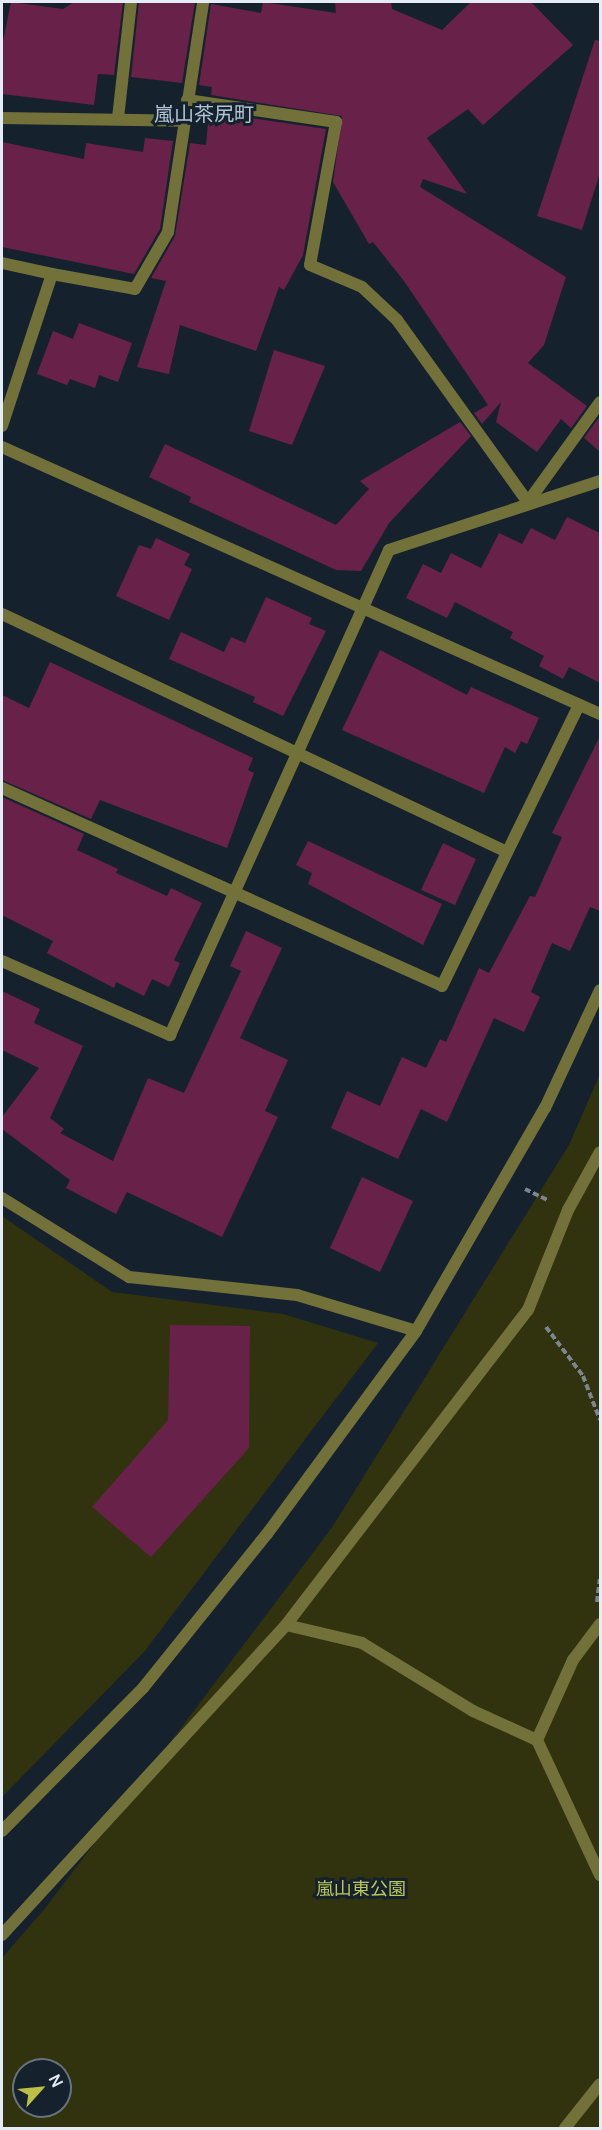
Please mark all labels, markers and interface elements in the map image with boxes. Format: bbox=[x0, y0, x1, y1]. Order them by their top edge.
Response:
district label: 嵐山茶尻町 bbox=[154, 101, 254, 125]
park label: 嵐山東公園 bbox=[316, 1877, 406, 1899]
north arrow bbox=[12, 2058, 72, 2118]
text: N bbox=[44, 2071, 69, 2091]

